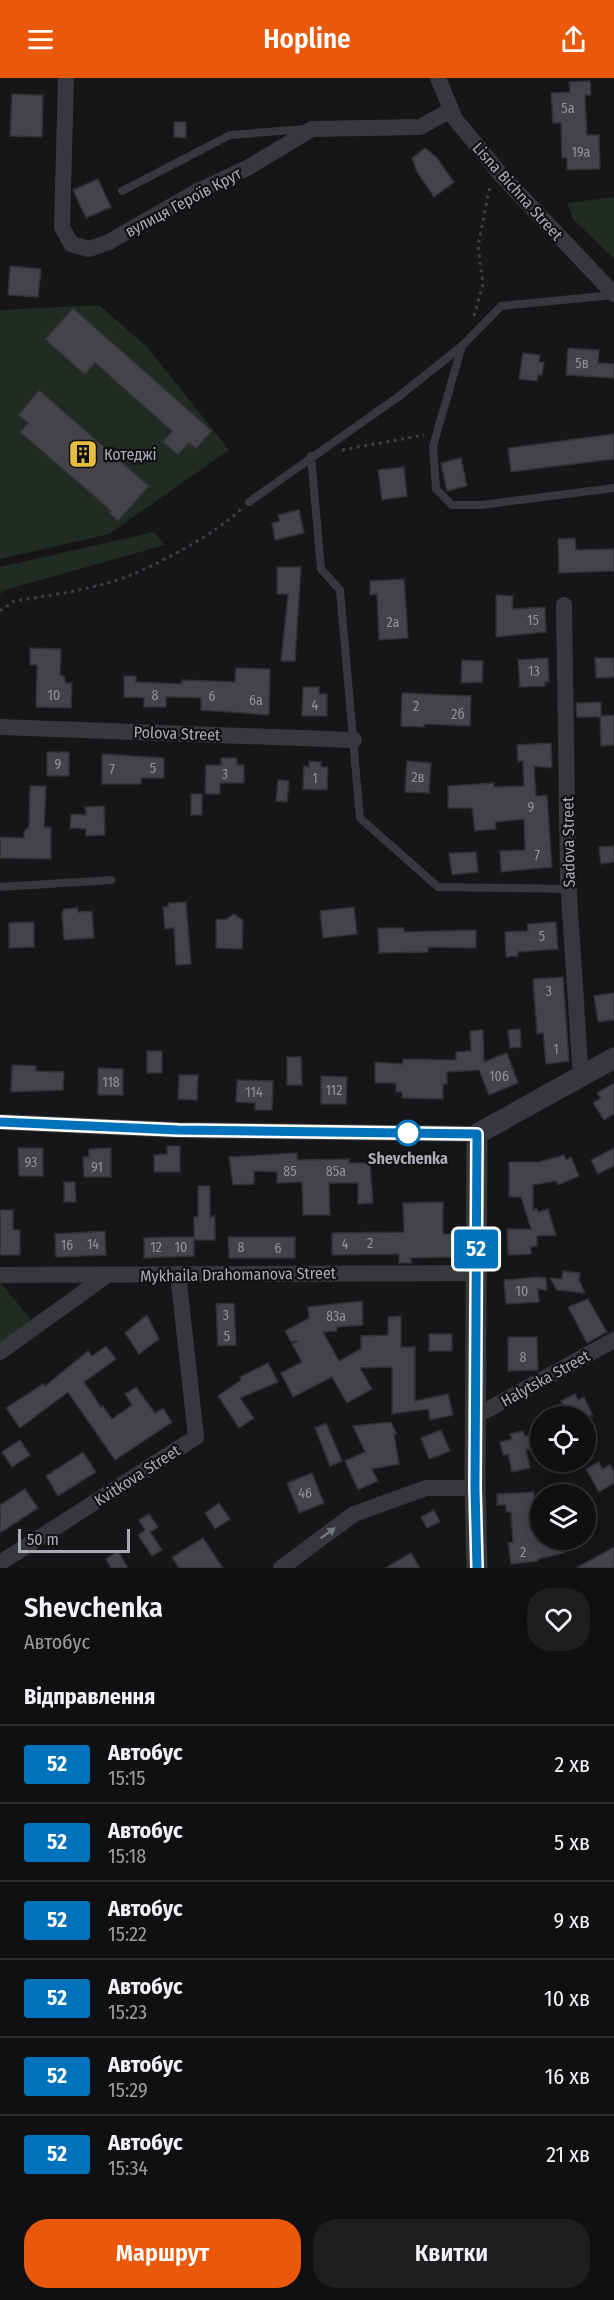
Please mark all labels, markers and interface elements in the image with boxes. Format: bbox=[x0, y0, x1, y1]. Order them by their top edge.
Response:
icon: menu bbox=[24, 23, 57, 56]
text: Hopline bbox=[263, 23, 351, 55]
icon: share bbox=[557, 23, 590, 56]
house number: 5а bbox=[561, 100, 575, 117]
street label: Lisna Bichna Street bbox=[469, 138, 567, 245]
house number: 19а bbox=[572, 144, 591, 161]
street label: вулиця Героїв Крут bbox=[122, 164, 245, 241]
house number: 5в bbox=[575, 355, 589, 372]
building icon: Котеджі bbox=[67, 438, 99, 470]
place label: Котеджі bbox=[104, 445, 157, 464]
house number: 15 bbox=[527, 612, 539, 629]
house number: 2а bbox=[387, 614, 400, 631]
house number: 13 bbox=[528, 663, 540, 680]
house number: 10 bbox=[48, 687, 60, 704]
house number: 8 bbox=[152, 687, 159, 704]
house number: 6 bbox=[209, 688, 216, 705]
house number: 6а bbox=[249, 692, 263, 709]
house number: 4 bbox=[312, 697, 319, 714]
house number: 2 bbox=[413, 698, 419, 715]
house number: 2б bbox=[451, 706, 465, 723]
street label: Polova Street bbox=[133, 722, 221, 745]
house number: 9 bbox=[55, 756, 62, 773]
house number: 5 bbox=[150, 760, 156, 777]
house number: 7 bbox=[109, 761, 115, 778]
house number: 3 bbox=[222, 766, 228, 783]
house number: 2в bbox=[411, 769, 425, 786]
house number: 1 bbox=[312, 770, 318, 787]
street label: Sadova Street bbox=[558, 796, 579, 887]
house number: 9 bbox=[528, 799, 535, 816]
house number: 7 bbox=[534, 847, 540, 864]
house number: 5 bbox=[539, 928, 545, 945]
house number: 3 bbox=[546, 983, 552, 1000]
house number: 1 bbox=[553, 1041, 559, 1058]
house number: 106 bbox=[489, 1068, 509, 1085]
house number: 118 bbox=[102, 1074, 120, 1091]
house number: 112 bbox=[326, 1082, 342, 1099]
house number: 114 bbox=[245, 1084, 263, 1101]
marker: Shevchenka bbox=[395, 1120, 421, 1146]
place label: Shevchenka bbox=[368, 1149, 448, 1168]
house number: 93 bbox=[25, 1154, 37, 1171]
house number: 91 bbox=[91, 1159, 103, 1176]
house number: 85 bbox=[283, 1163, 297, 1180]
house number: 85а bbox=[326, 1163, 346, 1180]
line badge: 52 bbox=[449, 1230, 503, 1268]
house number: 2 bbox=[367, 1235, 373, 1252]
house number: 14 bbox=[87, 1236, 99, 1253]
house number: 4 bbox=[342, 1236, 349, 1253]
text: 52 bbox=[466, 1236, 486, 1262]
house number: 16 bbox=[61, 1237, 73, 1254]
house number: 12 bbox=[150, 1239, 162, 1256]
house number: 10 bbox=[175, 1239, 187, 1256]
house number: 8 bbox=[238, 1239, 245, 1256]
house number: 6 bbox=[275, 1240, 282, 1257]
street label: Mykhaila Drahomanova Street bbox=[140, 1263, 337, 1286]
house number: 10 bbox=[516, 1283, 528, 1300]
house number: 3 bbox=[223, 1307, 229, 1324]
house number: 83а bbox=[326, 1308, 346, 1325]
house number: 5 bbox=[224, 1328, 230, 1345]
street label: Halytska Street bbox=[497, 1346, 594, 1411]
house number: 8 bbox=[520, 1349, 527, 1366]
map controls bbox=[530, 1406, 596, 1550]
button: locate bbox=[530, 1406, 596, 1472]
street label: Kvitkova Street bbox=[91, 1440, 184, 1510]
button: layers bbox=[530, 1484, 596, 1550]
house number: 46 bbox=[298, 1485, 312, 1502]
scale bar bbox=[18, 1526, 130, 1554]
one-way arrow bbox=[319, 1527, 335, 1539]
text: 50 m bbox=[27, 1530, 59, 1549]
house number: 2 bbox=[520, 1544, 526, 1561]
button: heart bbox=[527, 1588, 590, 1651]
text: Shevchenka bbox=[24, 1591, 163, 1624]
text: Автобус bbox=[24, 1630, 90, 1654]
text: Відправлення bbox=[24, 1683, 155, 1710]
text: Автобус bbox=[108, 1739, 183, 1766]
text: 52 bbox=[47, 1751, 67, 1777]
text: 2 хв bbox=[554, 1751, 590, 1778]
text: 15:15 bbox=[108, 1766, 145, 1790]
text: Автобус bbox=[108, 1817, 183, 1844]
text: 52 bbox=[47, 1829, 67, 1855]
text: 5 хв bbox=[554, 1829, 590, 1856]
text: 15:18 bbox=[108, 1844, 146, 1868]
text: Автобус bbox=[108, 1895, 183, 1922]
text: 52 bbox=[47, 1907, 67, 1933]
text: 9 хв bbox=[553, 1907, 590, 1934]
text: 15:22 bbox=[108, 1922, 147, 1946]
text: Автобус bbox=[108, 1973, 183, 2000]
text: 52 bbox=[47, 1985, 67, 2011]
text: 10 хв bbox=[544, 1985, 590, 2012]
text: 15:23 bbox=[108, 2000, 147, 2024]
text: Автобус bbox=[108, 2051, 183, 2078]
text: 52 bbox=[47, 2063, 67, 2089]
text: 16 хв bbox=[545, 2063, 590, 2090]
text: 15:29 bbox=[108, 2078, 148, 2102]
text: Автобус bbox=[108, 2129, 183, 2156]
text: 52 bbox=[47, 2141, 67, 2167]
text: 21 хв bbox=[546, 2141, 590, 2168]
text: 15:34 bbox=[108, 2156, 148, 2180]
button: Маршрут bbox=[24, 2219, 301, 2288]
button: Квитки bbox=[313, 2219, 590, 2288]

